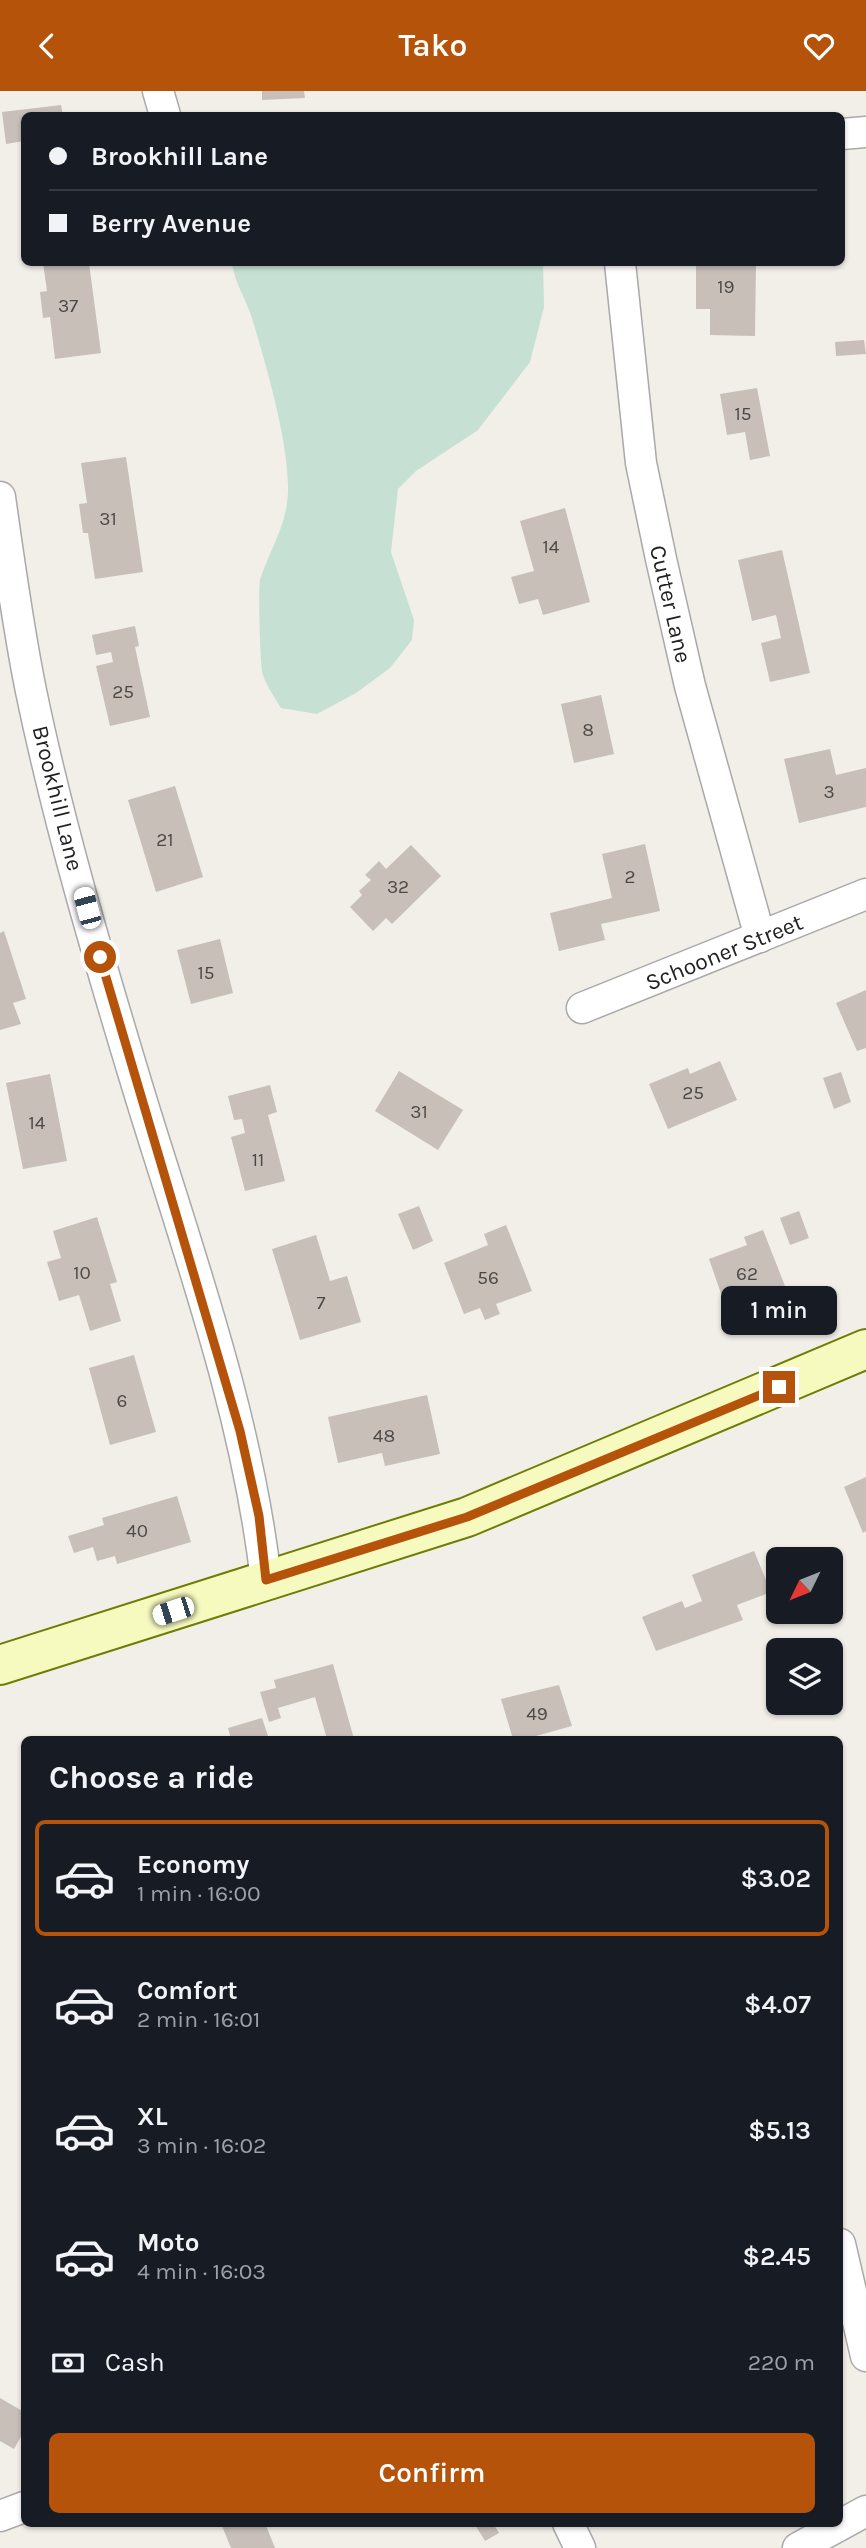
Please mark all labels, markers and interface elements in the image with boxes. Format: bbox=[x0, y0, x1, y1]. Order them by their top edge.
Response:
icon: back bbox=[28, 27, 66, 65]
text: Tako bbox=[399, 27, 467, 64]
icon: heart bbox=[800, 27, 838, 65]
text: Brookhill Lane bbox=[91, 141, 268, 172]
text: Berry Avenue bbox=[91, 208, 251, 239]
house number: 19 bbox=[717, 276, 735, 298]
house number: 37 bbox=[58, 295, 78, 317]
house number: 15 bbox=[734, 403, 752, 425]
house number: 31 bbox=[99, 508, 117, 530]
house number: 14 bbox=[543, 536, 560, 558]
street label: Cutter Lane bbox=[644, 543, 697, 666]
house number: 25 bbox=[112, 681, 134, 703]
house number: 8 bbox=[582, 719, 594, 741]
street label: Brookhill Lane bbox=[26, 723, 89, 874]
house number: 3 bbox=[823, 781, 835, 803]
house number: 21 bbox=[156, 829, 174, 851]
house number: 2 bbox=[624, 866, 636, 888]
house number: 32 bbox=[387, 876, 409, 898]
car bbox=[72, 885, 103, 931]
street label: Schooner Street bbox=[642, 908, 807, 996]
route start bbox=[84, 941, 116, 973]
house number: 15 bbox=[197, 962, 215, 984]
house number: 25 bbox=[682, 1082, 704, 1104]
house number: 31 bbox=[410, 1101, 428, 1123]
house number: 14 bbox=[29, 1112, 46, 1134]
house number: 11 bbox=[252, 1149, 264, 1171]
house number: 10 bbox=[73, 1262, 91, 1284]
house number: 62 bbox=[736, 1263, 758, 1285]
house number: 56 bbox=[477, 1267, 499, 1289]
callout: 1 min bbox=[721, 1285, 837, 1335]
house number: 7 bbox=[317, 1292, 326, 1314]
text: 1 min bbox=[750, 1297, 808, 1324]
route end bbox=[763, 1371, 795, 1403]
house number: 6 bbox=[117, 1390, 127, 1412]
house number: 48 bbox=[373, 1425, 395, 1447]
house number: 40 bbox=[126, 1520, 148, 1542]
north arrow bbox=[766, 1547, 844, 1624]
map controls bbox=[766, 1547, 843, 1715]
car bbox=[150, 1595, 197, 1627]
button: layers bbox=[766, 1638, 843, 1715]
house number: 49 bbox=[526, 1703, 548, 1725]
text: Choose a ride bbox=[49, 1759, 254, 1796]
icon: car bbox=[53, 1847, 116, 1910]
text: Economy bbox=[137, 1849, 249, 1880]
text: $3.02 bbox=[741, 1863, 811, 1894]
text: 1 min · 16:00 bbox=[137, 1880, 261, 1907]
icon: car bbox=[53, 1973, 116, 2036]
text: Comfort bbox=[137, 1975, 238, 2006]
text: $4.07 bbox=[744, 1989, 811, 2020]
text: 2 min · 16:01 bbox=[137, 2006, 260, 2033]
icon: car bbox=[53, 2099, 116, 2162]
text: XL bbox=[137, 2101, 168, 2132]
text: $5.13 bbox=[748, 2115, 811, 2146]
text: 3 min · 16:02 bbox=[137, 2132, 266, 2159]
icon: car bbox=[53, 2225, 116, 2288]
text: Moto bbox=[137, 2227, 199, 2258]
text: $2.45 bbox=[742, 2241, 811, 2272]
text: 4 min · 16:03 bbox=[137, 2258, 266, 2285]
icon: cash bbox=[49, 2344, 87, 2382]
text: Cash bbox=[105, 2347, 165, 2378]
text: 220 m bbox=[748, 2349, 815, 2376]
button: Confirm bbox=[49, 2433, 815, 2513]

